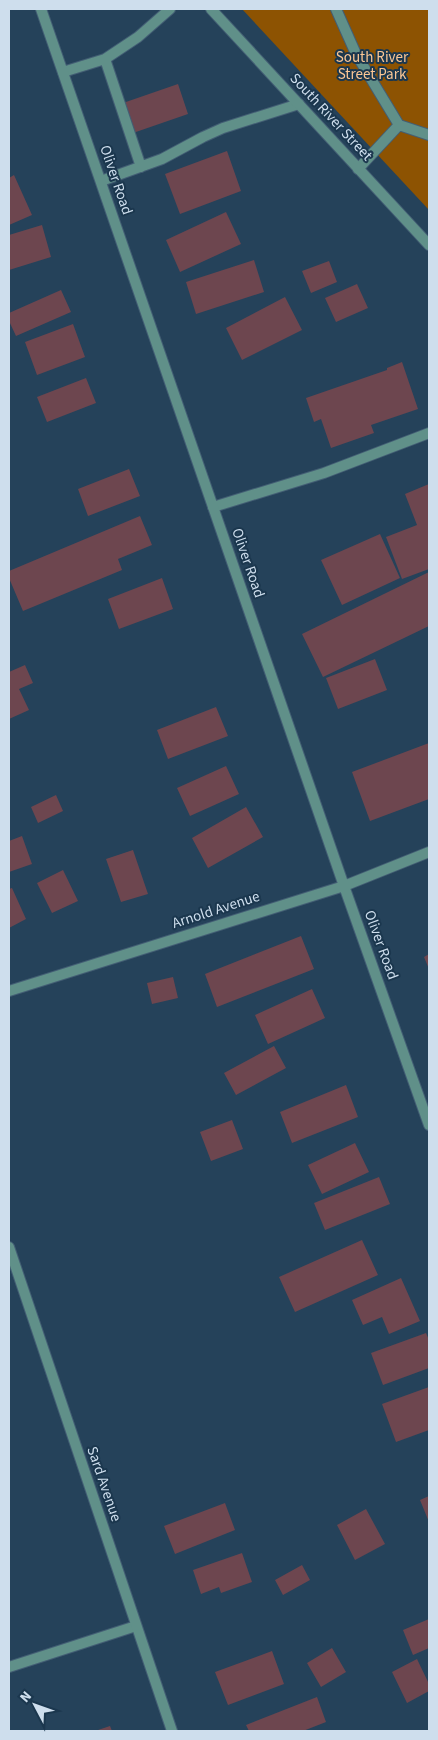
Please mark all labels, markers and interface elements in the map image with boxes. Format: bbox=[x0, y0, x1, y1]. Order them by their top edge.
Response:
park label: South River Street Park bbox=[336, 47, 409, 85]
street label: South River Street bbox=[285, 69, 377, 165]
street label: Oliver Road bbox=[94, 142, 138, 218]
street label: Oliver Road bbox=[226, 525, 270, 601]
street label: Arnold Avenue bbox=[169, 886, 263, 934]
street label: Oliver Road bbox=[359, 907, 403, 983]
street label: Sard Avenue bbox=[81, 1444, 127, 1524]
north arrow bbox=[10, 1680, 60, 1730]
text: N bbox=[15, 1687, 37, 1707]

